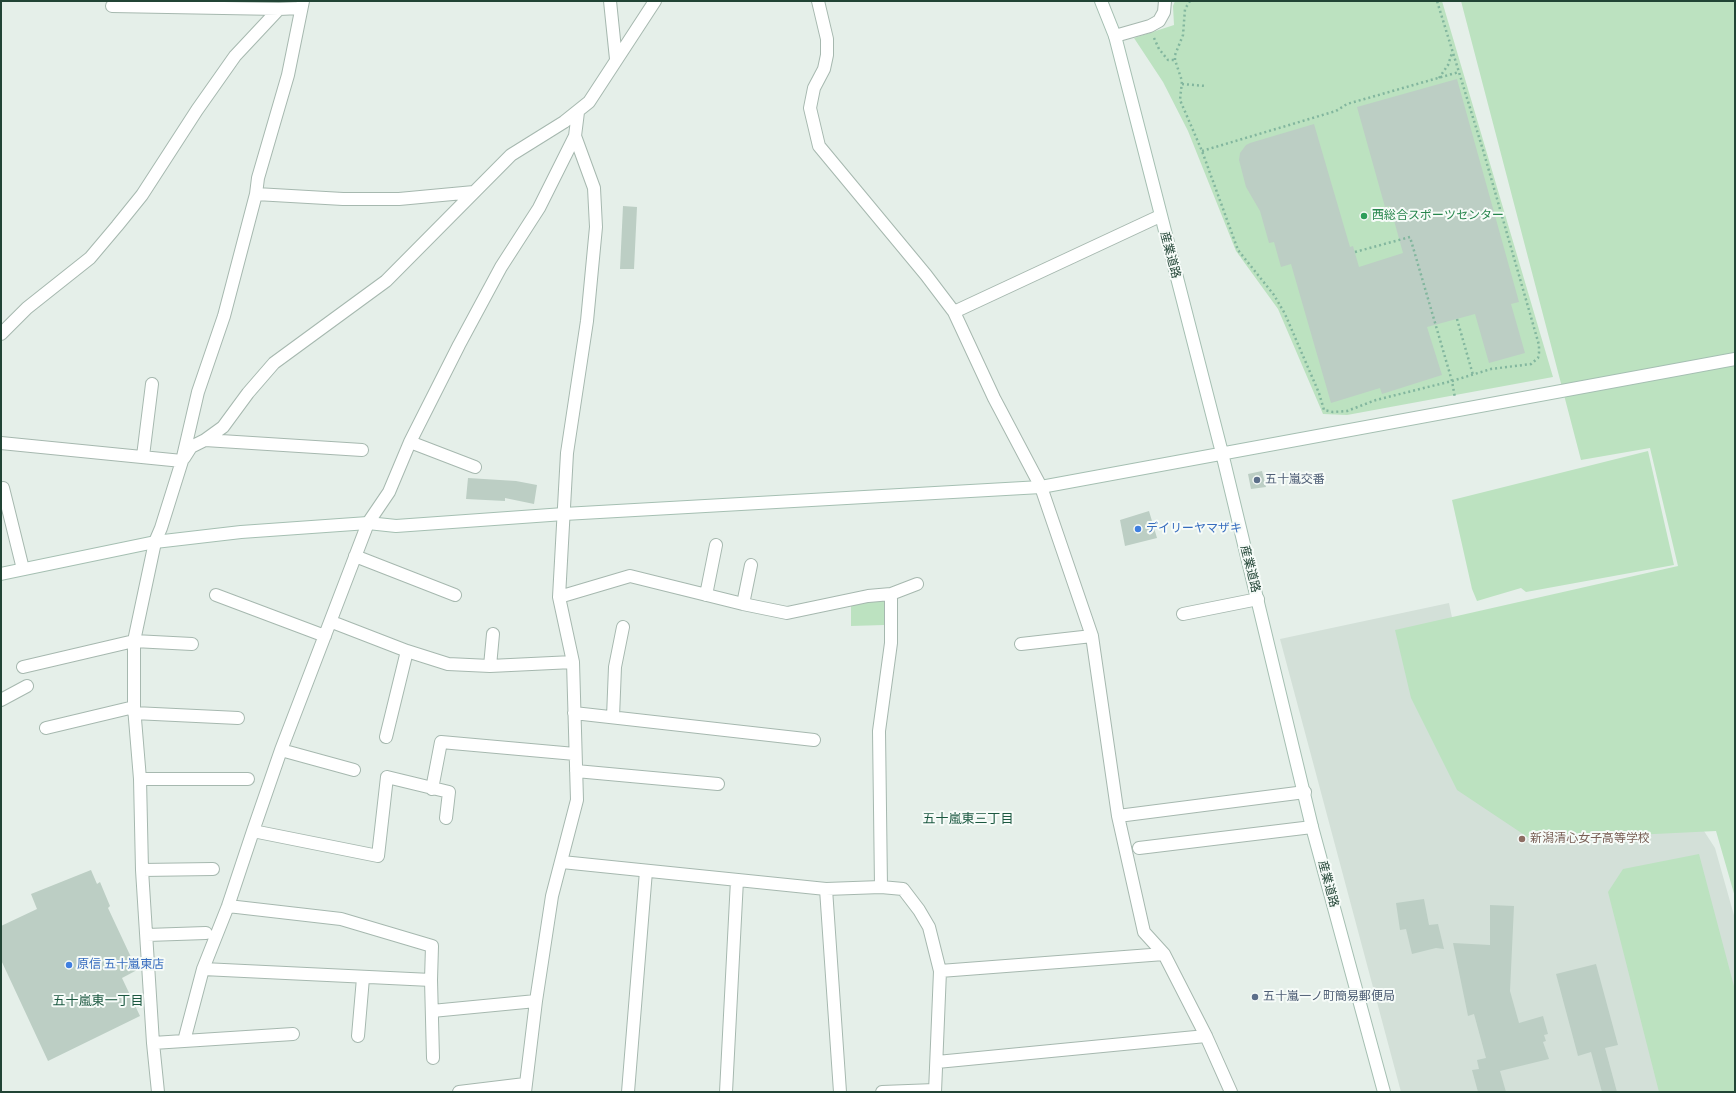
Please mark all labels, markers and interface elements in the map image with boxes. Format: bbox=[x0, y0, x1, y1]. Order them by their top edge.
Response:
place label: 西総合スポーツセンター bbox=[1372, 209, 1504, 223]
marker: 西総合スポーツセンター bbox=[1359, 211, 1369, 221]
street label: 産業道路 bbox=[1157, 230, 1183, 280]
place label: 五十嵐交番 bbox=[1265, 473, 1325, 487]
marker: 五十嵐交番 bbox=[1252, 475, 1262, 485]
place label: デイリーヤマザキ bbox=[1146, 522, 1242, 536]
marker: デイリーヤマザキ bbox=[1133, 524, 1143, 534]
street label: 産業道路 bbox=[1237, 544, 1263, 594]
district label: 五十嵐東三丁目 bbox=[923, 811, 1013, 827]
place label: 新潟清心女子高等学校 bbox=[1530, 832, 1650, 846]
marker: 新潟清心女子高等学校 bbox=[1517, 834, 1527, 844]
street label: 産業道路 bbox=[1315, 859, 1341, 909]
place label: 原信 五十嵐東店 bbox=[77, 958, 164, 972]
marker: 原信 五十嵐東店 bbox=[64, 960, 74, 970]
place label: 五十嵐一ノ町簡易郵便局 bbox=[1263, 990, 1395, 1004]
marker: 五十嵐一ノ町簡易郵便局 bbox=[1250, 992, 1260, 1002]
district label: 五十嵐東一丁目 bbox=[53, 993, 143, 1009]

